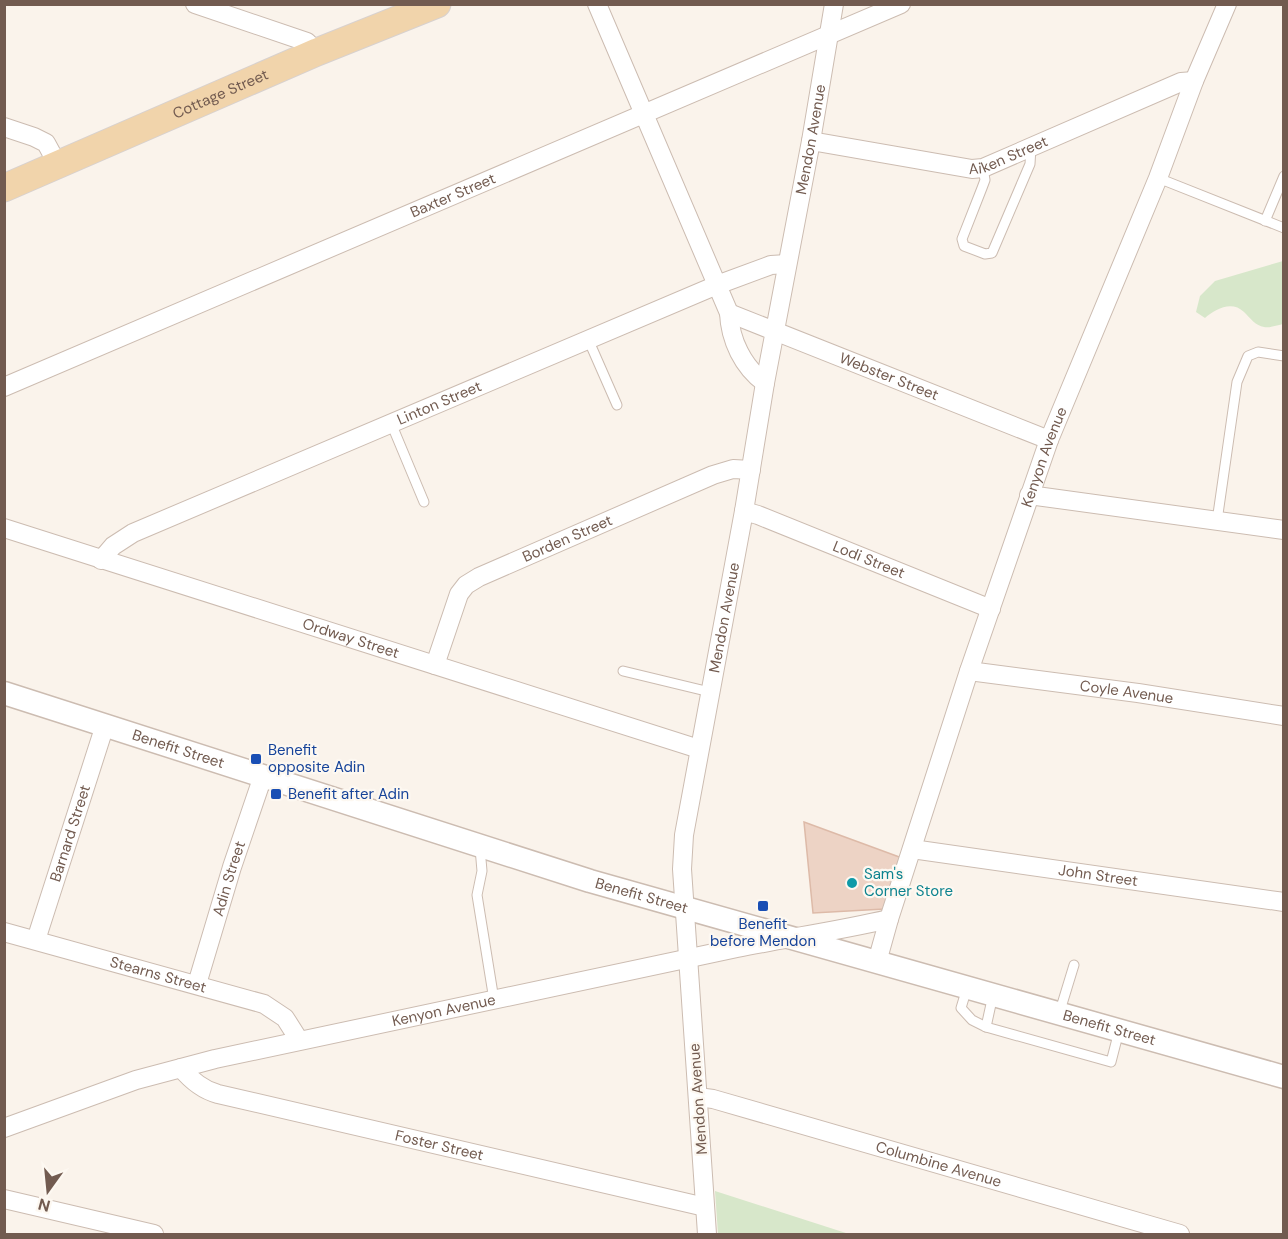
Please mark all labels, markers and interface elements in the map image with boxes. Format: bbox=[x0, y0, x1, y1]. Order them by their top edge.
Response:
street label: Cottage Street bbox=[169, 64, 272, 124]
street label: Mendon Avenue bbox=[791, 83, 830, 196]
street label: Aiken Street bbox=[968, 131, 1051, 179]
street label: Baxter Street bbox=[407, 168, 499, 222]
street label: Webster Street bbox=[836, 348, 942, 405]
street label: Linton Street bbox=[394, 376, 485, 430]
street label: Kenyon Avenue bbox=[1017, 404, 1072, 510]
street label: Borden Street bbox=[519, 510, 616, 567]
street label: Lodi Street bbox=[830, 536, 908, 583]
street label: Mendon Avenue bbox=[704, 561, 744, 674]
street label: Ordway Street bbox=[300, 614, 402, 663]
street label: Coyle Avenue bbox=[1079, 676, 1175, 708]
street label: Benefit Street bbox=[130, 725, 227, 773]
place label: Benefit opposite Adin bbox=[268, 740, 365, 777]
marker: Benefit opposite Adin bbox=[249, 752, 263, 766]
street label: Barnard Street bbox=[45, 782, 95, 884]
place label: Benefit after Adin bbox=[288, 784, 409, 804]
marker: Benefit after Adin bbox=[269, 787, 283, 801]
street label: Adin Street bbox=[208, 838, 250, 919]
street label: John Street bbox=[1057, 860, 1139, 891]
place label: Sam's Corner Store bbox=[864, 864, 953, 901]
street label: Benefit Street bbox=[593, 873, 690, 918]
marker: Sam's Corner Store bbox=[845, 876, 859, 890]
marker: Benefit before Mendon bbox=[756, 899, 770, 913]
place label: Benefit before Mendon bbox=[710, 914, 816, 951]
street label: Stearns Street bbox=[108, 952, 209, 998]
street label: Kenyon Avenue bbox=[390, 990, 497, 1031]
street label: Benefit Street bbox=[1061, 1005, 1158, 1050]
street label: Mendon Avenue bbox=[684, 1043, 712, 1155]
street label: Foster Street bbox=[393, 1125, 486, 1165]
street label: Columbine Avenue bbox=[873, 1137, 1004, 1192]
north arrow bbox=[18, 1161, 78, 1221]
text: N bbox=[36, 1193, 53, 1217]

